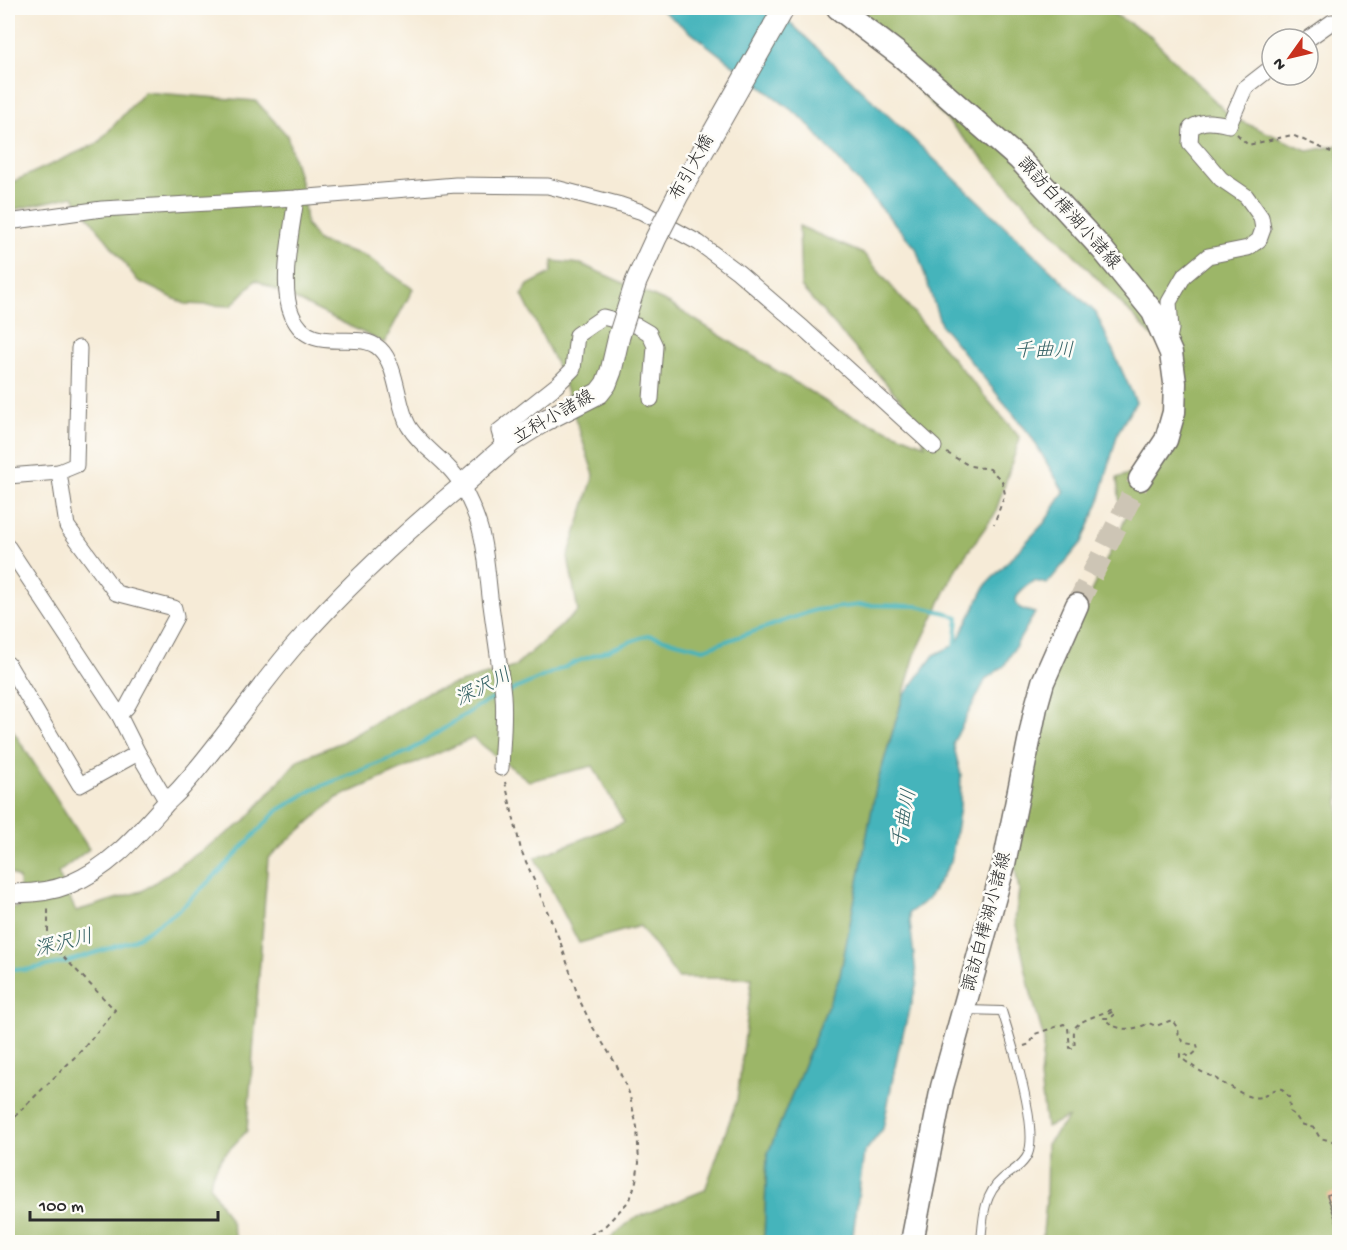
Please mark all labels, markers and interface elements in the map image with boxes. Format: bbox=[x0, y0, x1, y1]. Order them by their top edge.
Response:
north arrow bbox=[1260, 27, 1320, 87]
text: N bbox=[1269, 53, 1291, 73]
street label: 布引大橋 bbox=[665, 131, 720, 205]
street label: 諏訪白樺湖小諸線 bbox=[1012, 153, 1125, 275]
water label: 千曲川 bbox=[1014, 340, 1074, 364]
street label: 立科小諸線 bbox=[509, 386, 598, 450]
water label: 深沢川 bbox=[452, 664, 516, 713]
water label: 千曲川 bbox=[888, 787, 923, 851]
street label: 諏訪白樺湖小諸線 bbox=[958, 849, 1017, 994]
water label: 深沢川 bbox=[32, 926, 96, 963]
scale bar bbox=[30, 1184, 218, 1222]
text: 100 m bbox=[38, 1197, 84, 1218]

